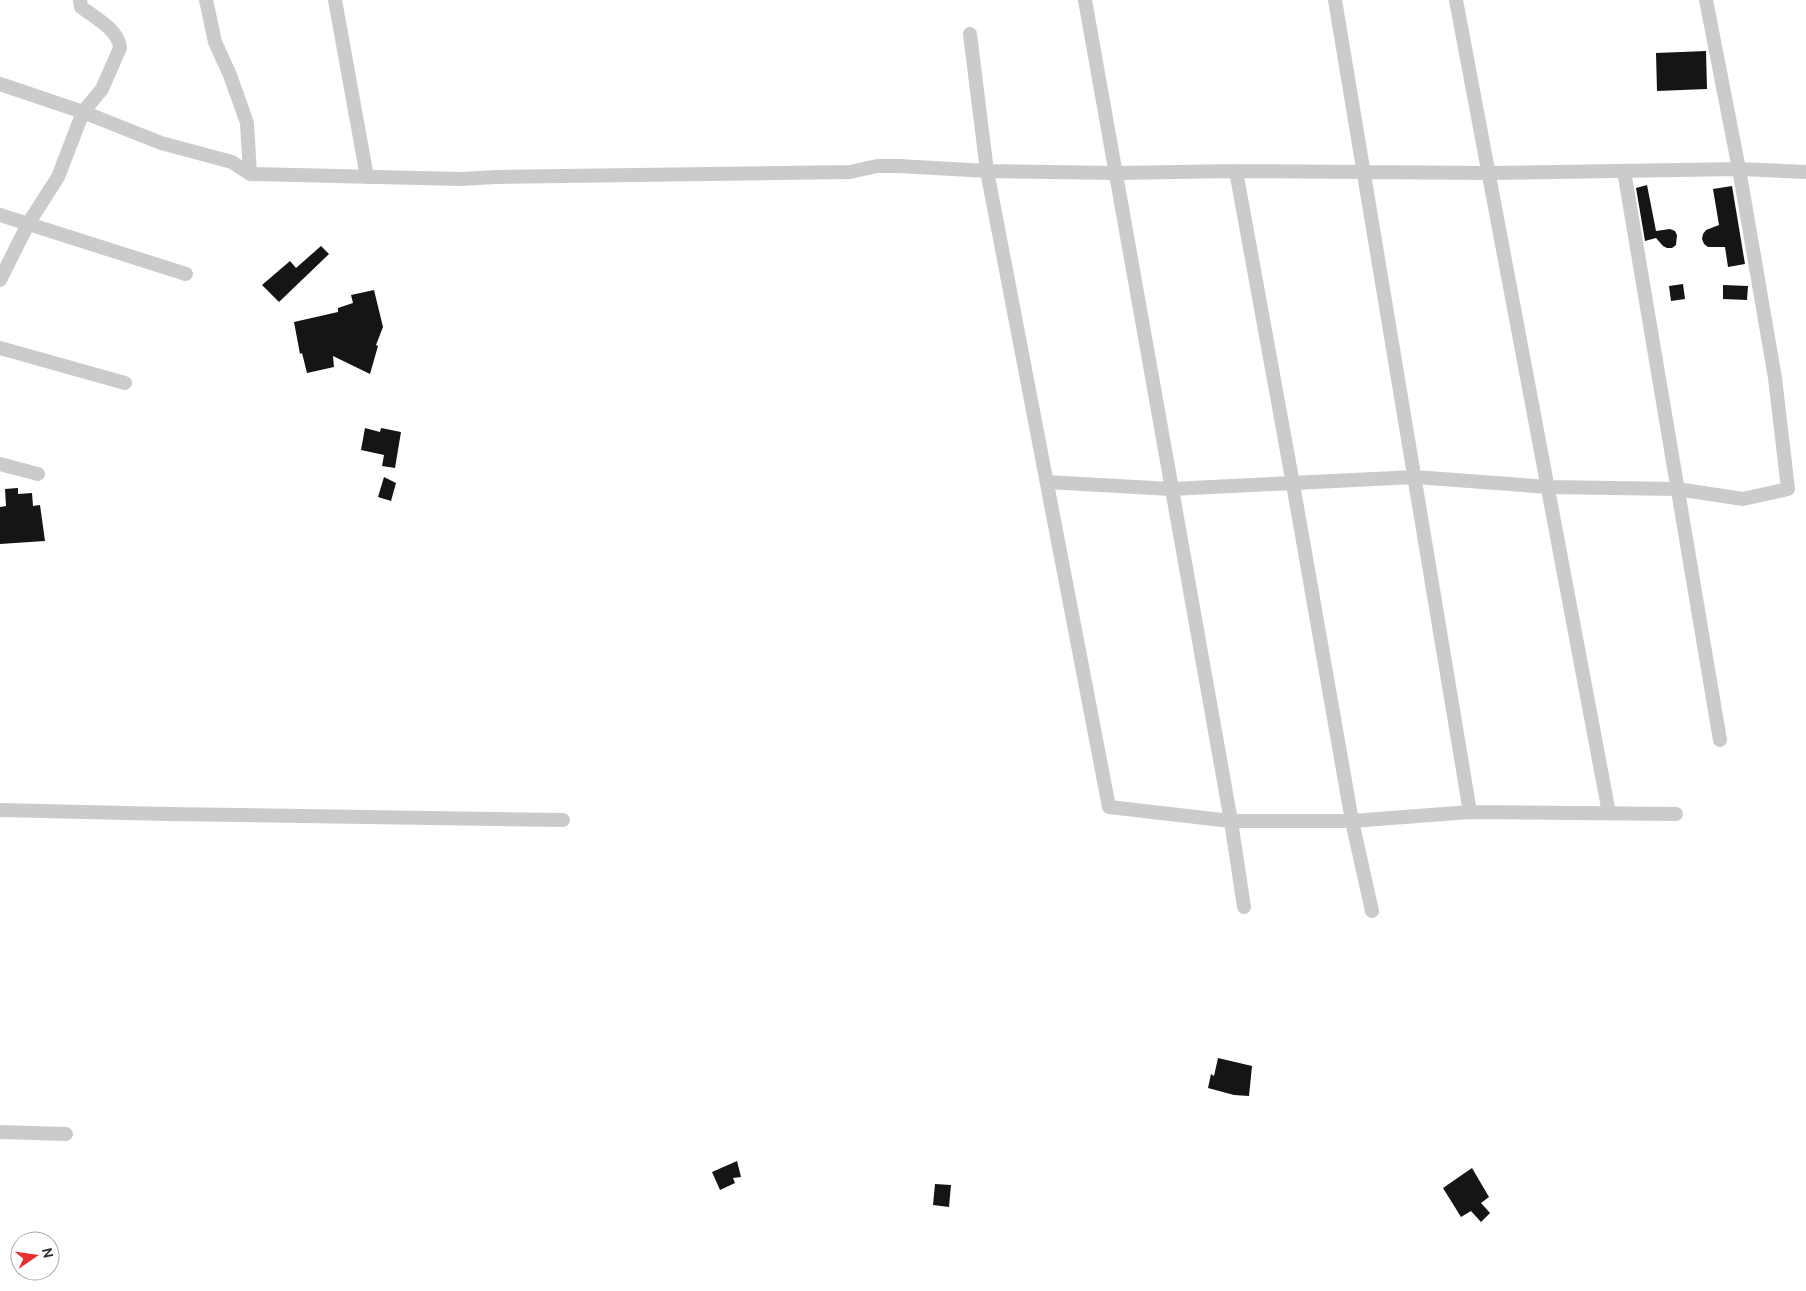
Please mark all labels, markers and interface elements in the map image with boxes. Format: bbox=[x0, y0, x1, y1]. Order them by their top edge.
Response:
north arrow bbox=[10, 1231, 60, 1281]
text: N bbox=[38, 1246, 58, 1260]

